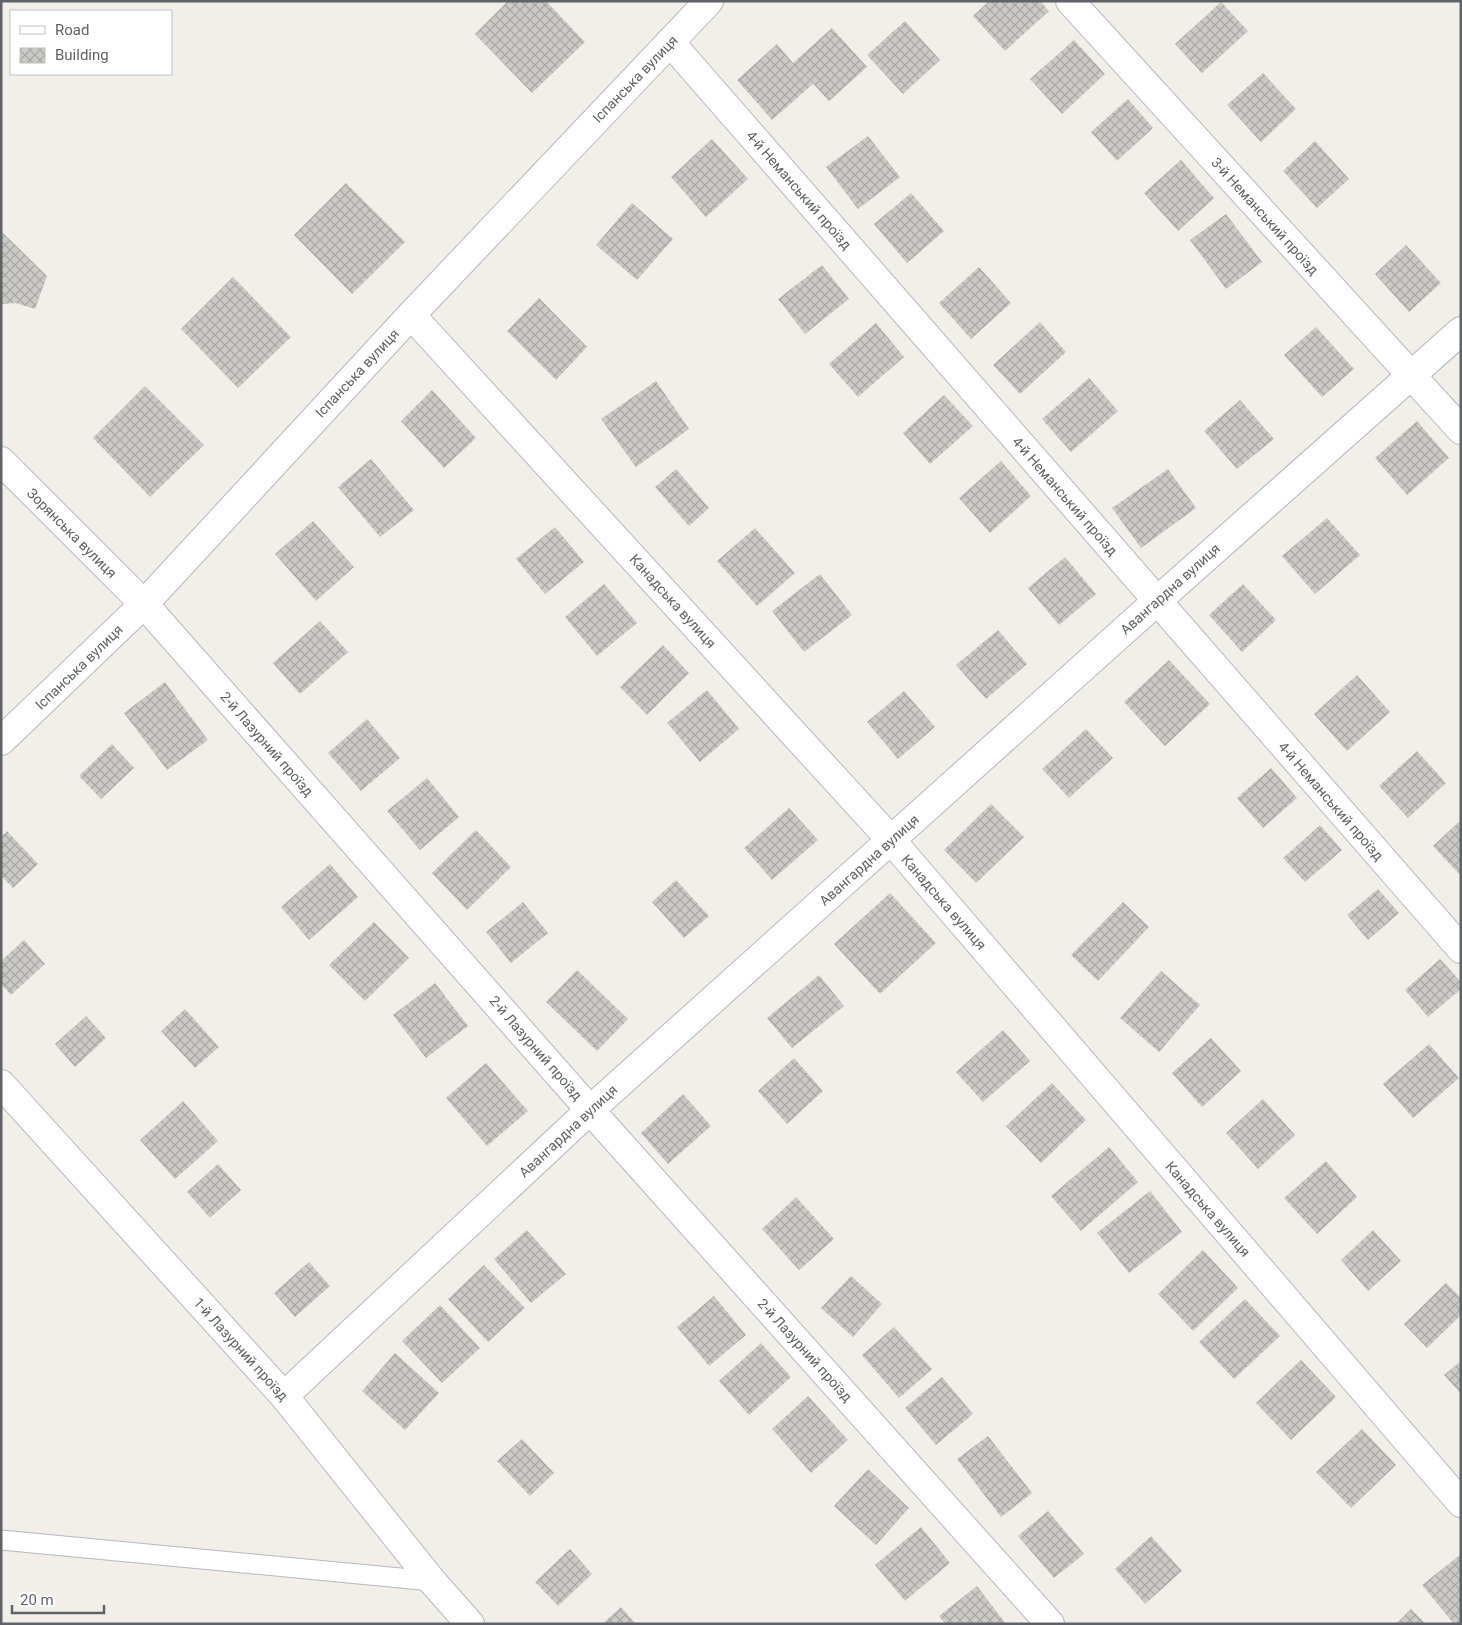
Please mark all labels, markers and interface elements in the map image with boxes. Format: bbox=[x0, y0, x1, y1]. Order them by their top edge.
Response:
legend bbox=[10, 10, 172, 75]
text: Road bbox=[55, 21, 89, 39]
street label: Іспанська вулиця bbox=[589, 32, 681, 126]
text: Building bbox=[55, 46, 109, 64]
street label: 4-й Неманський проїзд bbox=[743, 127, 855, 253]
street label: 3-й Неманський проїзд bbox=[1208, 154, 1322, 278]
street label: Іспанська вулиця bbox=[312, 325, 402, 421]
street label: 4-й Неманський проїзд bbox=[1009, 433, 1121, 559]
street label: Зорянська вулиця bbox=[24, 485, 120, 581]
street label: Авангардна вулиця bbox=[1117, 540, 1223, 638]
street label: Канадська вулиця bbox=[627, 551, 719, 651]
street label: Іспанська вулиця bbox=[32, 621, 126, 713]
street label: 2-й Лазурний проїзд bbox=[217, 689, 317, 800]
street label: 4-й Неманський проїзд bbox=[1275, 738, 1387, 864]
street label: Авангардна вулиця bbox=[816, 811, 922, 909]
street label: Канадська вулиця bbox=[898, 851, 990, 953]
street label: 2-й Лазурний проїзд bbox=[486, 993, 586, 1104]
street label: Авангардна вулиця bbox=[516, 1081, 620, 1181]
street label: Канадська вулиця bbox=[1162, 1158, 1254, 1260]
street label: 1-й Лазурний проїзд bbox=[191, 1294, 292, 1404]
street label: 2-й Лазурний проїзд bbox=[755, 1295, 856, 1405]
scale bar bbox=[12, 1582, 105, 1614]
text: 20 m bbox=[20, 1591, 54, 1609]

